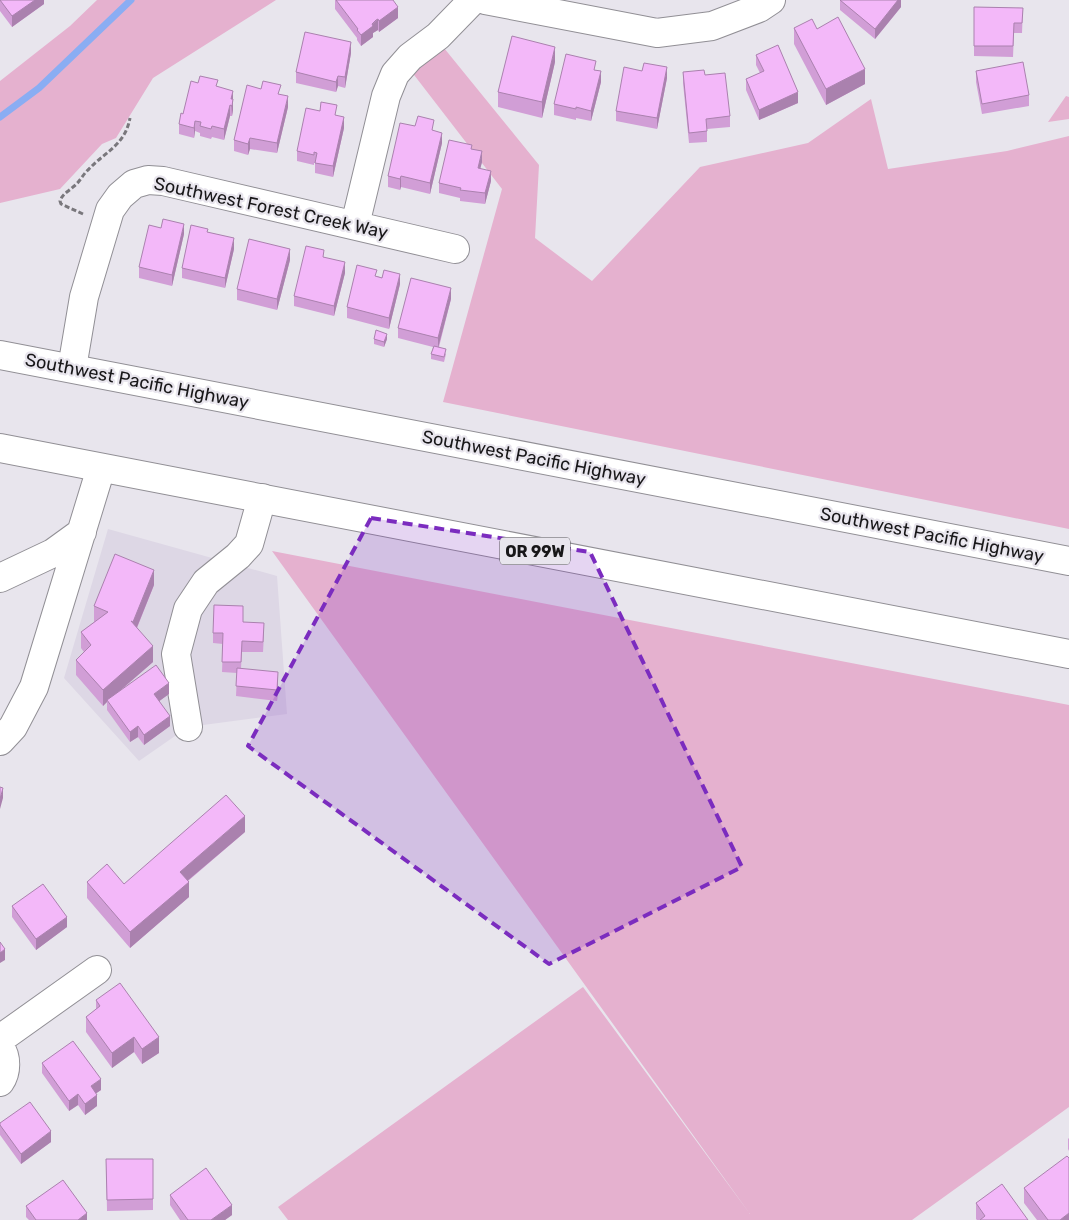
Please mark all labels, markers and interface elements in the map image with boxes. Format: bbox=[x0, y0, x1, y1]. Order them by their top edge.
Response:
street label: Southwest Forest Creek Way bbox=[152, 172, 390, 244]
street label: Southwest Pacific Highway bbox=[23, 348, 251, 414]
street label: Southwest Pacific Highway bbox=[420, 425, 648, 491]
street label: Southwest Pacific Highway bbox=[818, 502, 1046, 568]
road number: OR 99W bbox=[500, 538, 570, 564]

